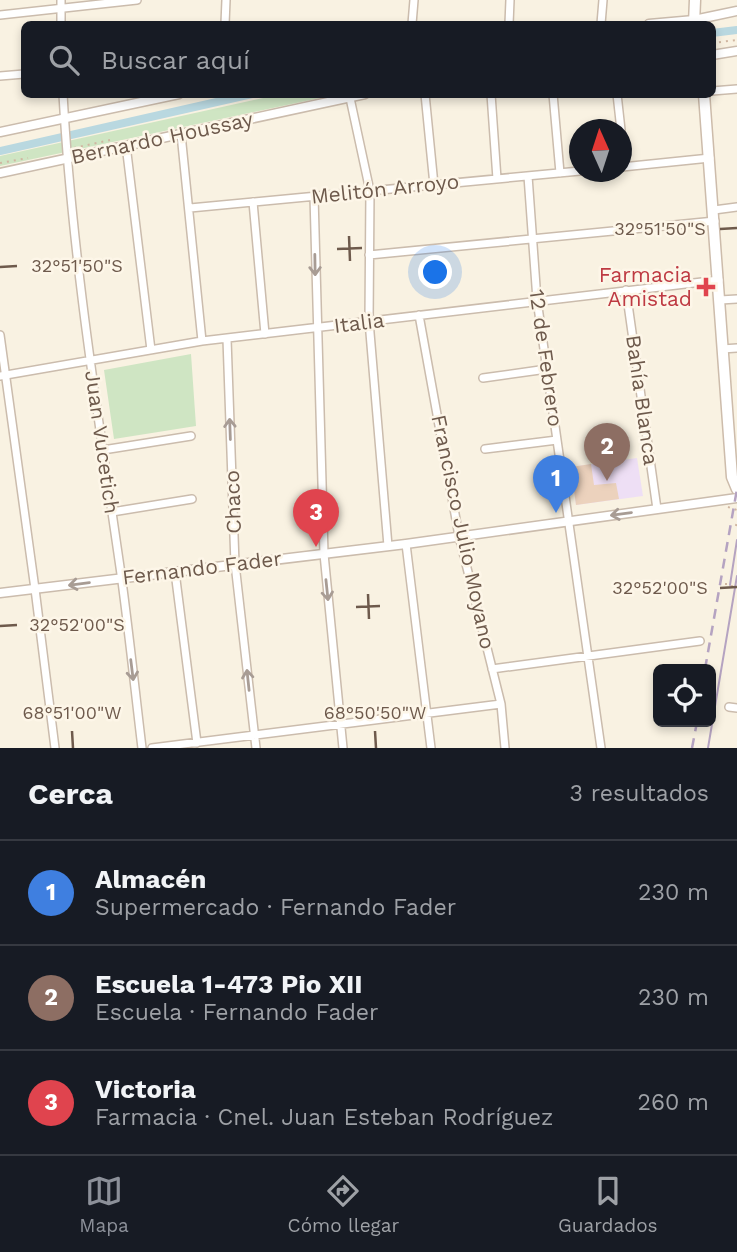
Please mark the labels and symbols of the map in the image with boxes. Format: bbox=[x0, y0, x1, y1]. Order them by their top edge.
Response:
street label: Bernardo Houssay bbox=[69, 106, 255, 169]
north arrow bbox=[569, 119, 632, 182]
street label: Melitón Arroyo bbox=[310, 168, 460, 209]
text: 32°51'50"S bbox=[614, 218, 706, 239]
one-way arrow bbox=[308, 253, 322, 276]
text: 32°51'50"S bbox=[31, 255, 123, 276]
your location bbox=[418, 255, 452, 289]
place label: Farmacia Amistad bbox=[599, 262, 692, 311]
marker: Farmacia Amistad bbox=[698, 279, 714, 295]
street label: 12 de Febrero bbox=[525, 288, 568, 428]
street label: Italia bbox=[332, 307, 386, 338]
street label: Bahía Blanca bbox=[621, 333, 664, 467]
street label: Juan Vucetich bbox=[80, 369, 125, 515]
street label: Francisco Julio Moyano bbox=[426, 412, 501, 651]
one-way arrow bbox=[224, 418, 237, 441]
pin: 2 bbox=[584, 423, 630, 481]
pin: 1 bbox=[533, 455, 579, 513]
street label: Chaco bbox=[219, 470, 246, 534]
pin: 3 bbox=[293, 489, 339, 547]
one-way arrow bbox=[610, 507, 633, 520]
street label: Fernando Fader bbox=[121, 545, 284, 590]
one-way arrow bbox=[68, 577, 91, 590]
text: 32°52'00"S bbox=[612, 577, 708, 598]
one-way arrow bbox=[321, 578, 334, 601]
text: 32°52'00"S bbox=[29, 614, 125, 635]
one-way arrow bbox=[126, 658, 139, 681]
one-way arrow bbox=[241, 669, 254, 692]
text: 68°51'00"W bbox=[23, 702, 121, 723]
text: 68°50'50"W bbox=[324, 702, 426, 723]

